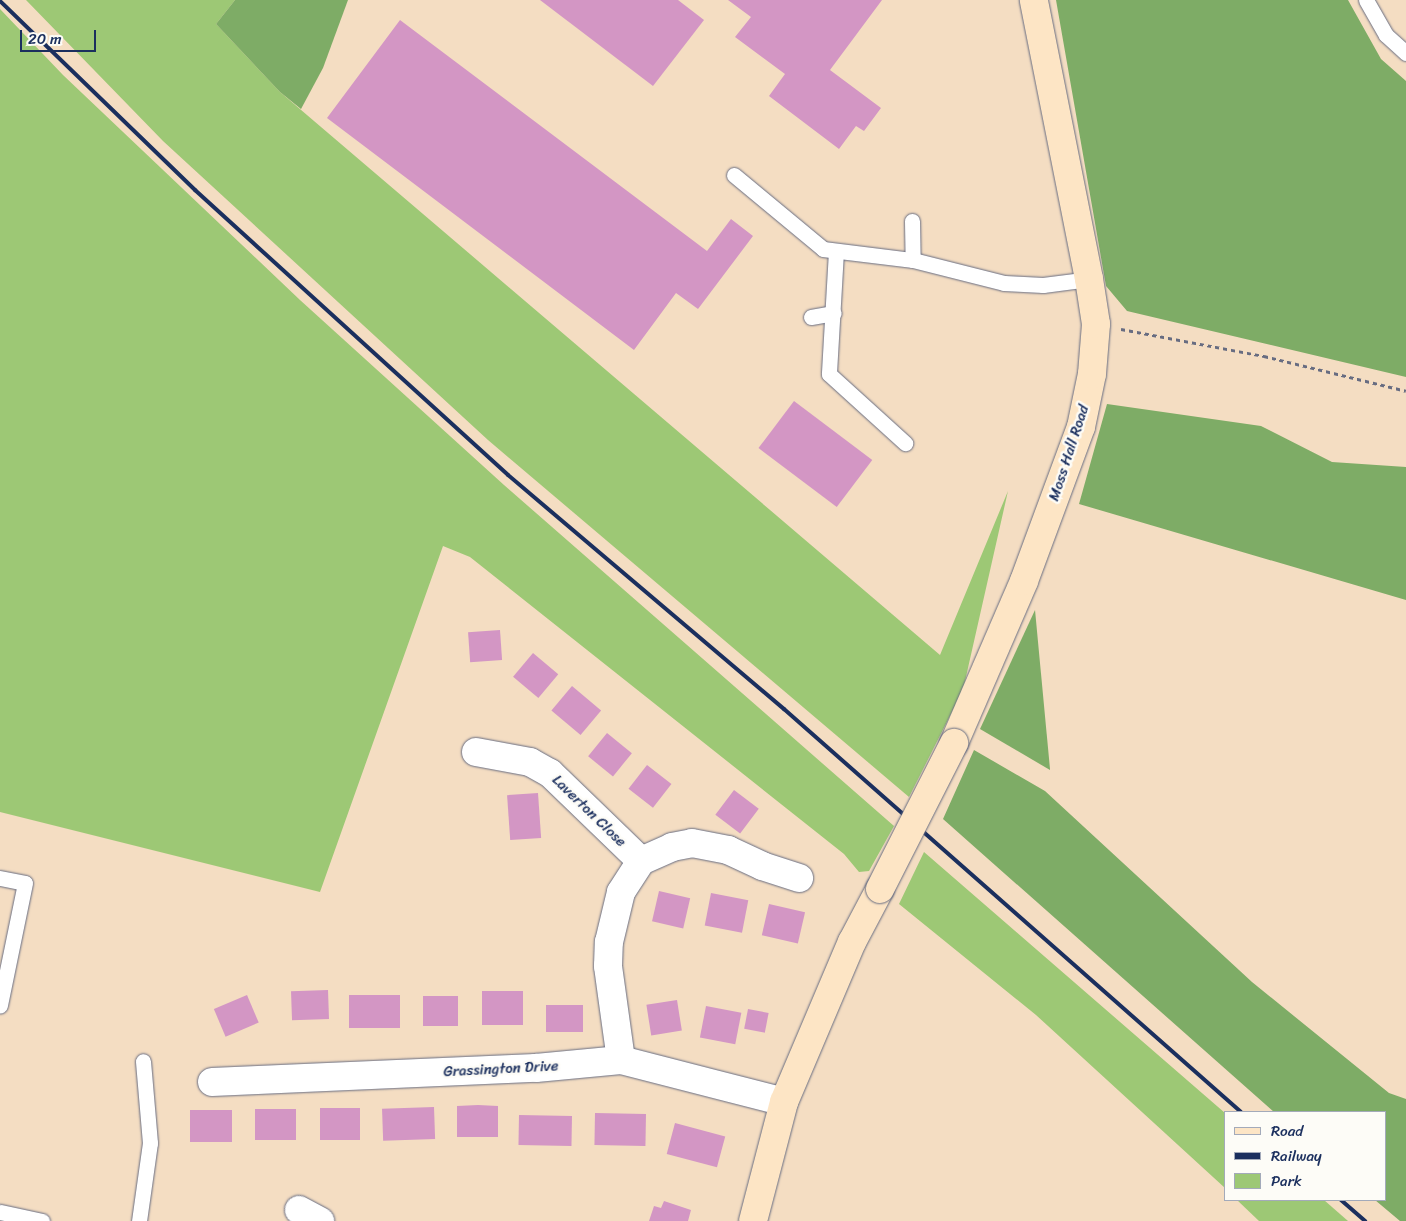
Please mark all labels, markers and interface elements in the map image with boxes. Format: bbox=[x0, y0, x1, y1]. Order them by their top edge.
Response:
scale bar bbox=[22, 20, 99, 52]
text: 20 m bbox=[28, 26, 62, 52]
street label: Moss Hall Road bbox=[1045, 403, 1093, 503]
street label: Laverton Close bbox=[548, 771, 630, 851]
street label: Grassington Drive bbox=[443, 1057, 559, 1081]
legend bbox=[1224, 1111, 1386, 1201]
text: Road bbox=[1271, 1118, 1303, 1144]
text: Railway bbox=[1271, 1143, 1322, 1169]
text: Park bbox=[1271, 1168, 1302, 1194]

